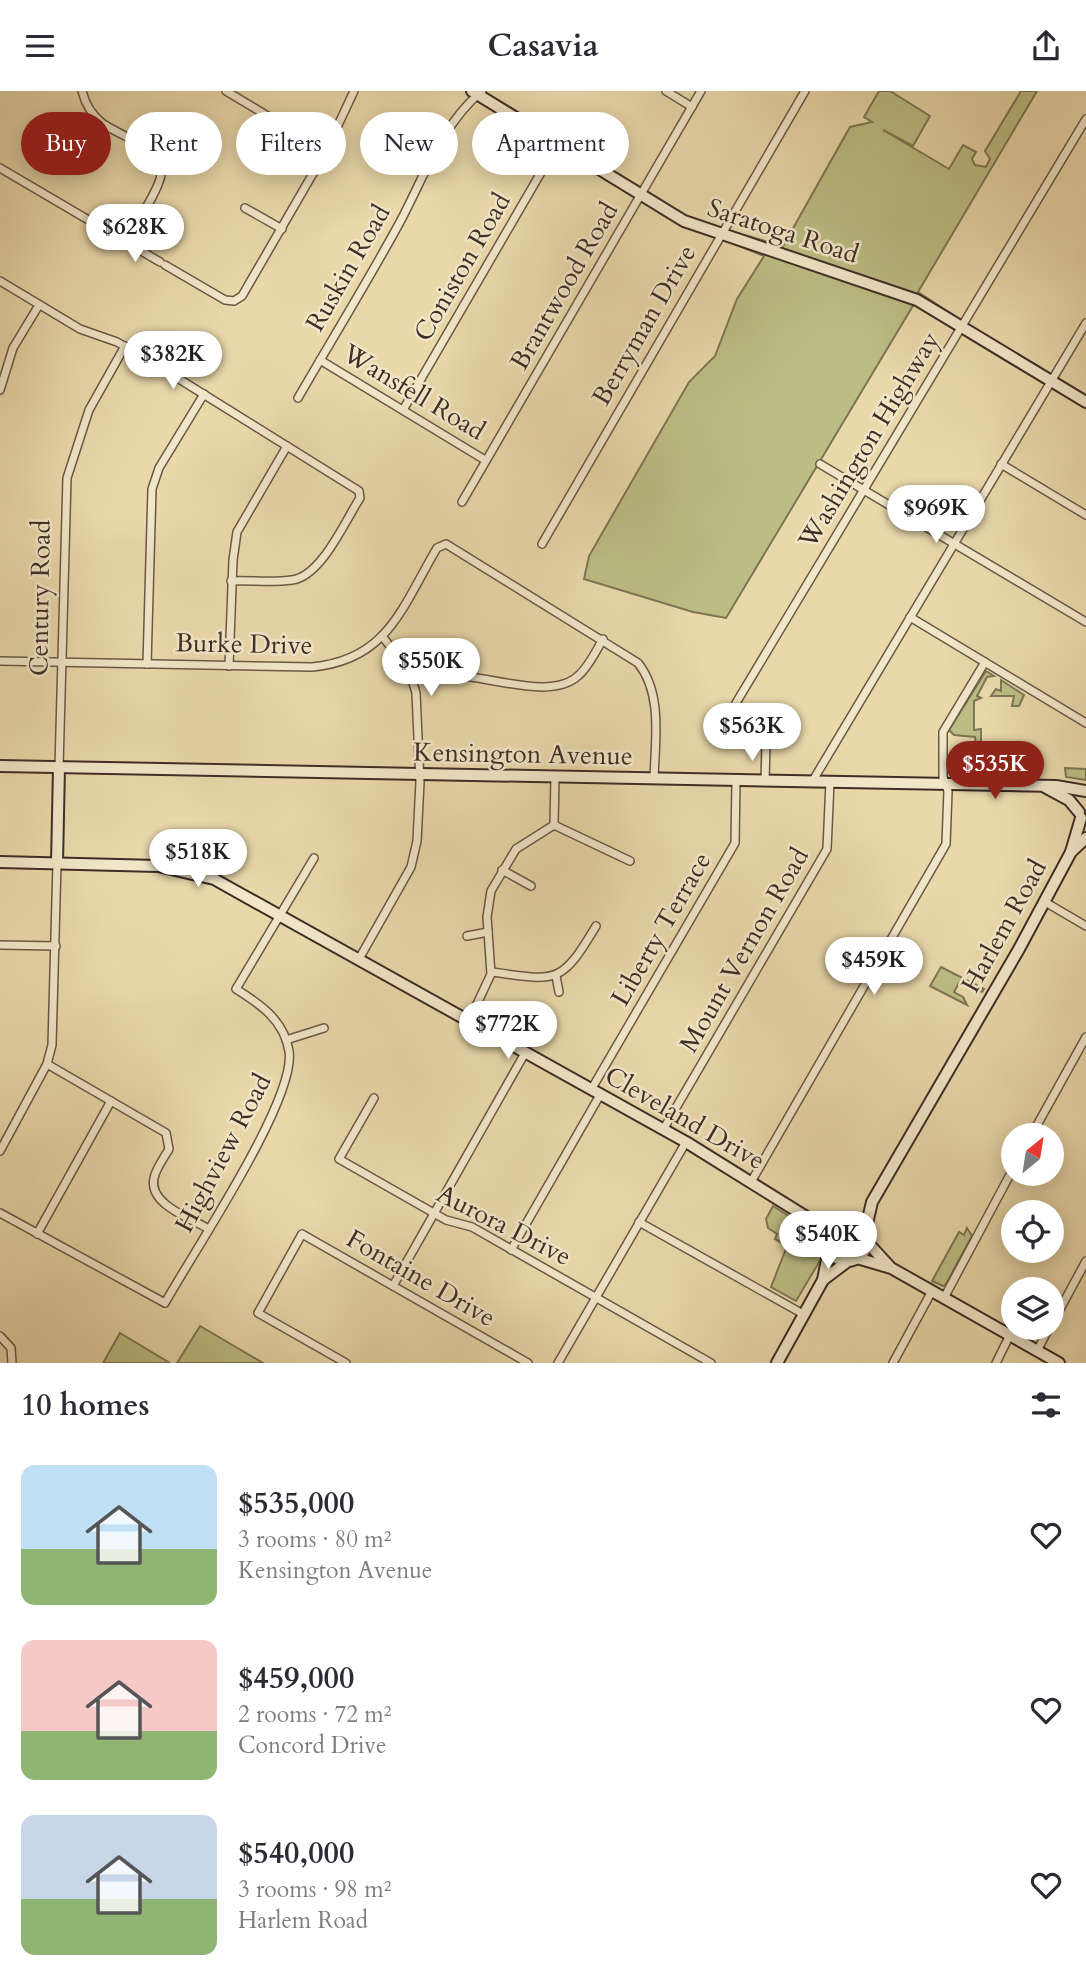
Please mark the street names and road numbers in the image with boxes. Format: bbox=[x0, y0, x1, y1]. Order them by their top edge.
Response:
street label: Coniston Road bbox=[405, 186, 519, 348]
street label: Saratoga Road bbox=[703, 190, 863, 272]
street label: Brantwood Road bbox=[502, 196, 626, 376]
street label: Ruskin Road bbox=[298, 198, 399, 338]
street label: Berryman Drive bbox=[584, 238, 704, 412]
street label: Washington Highway bbox=[790, 325, 948, 556]
street label: Wansfell Road bbox=[335, 335, 492, 448]
street label: Century Road bbox=[21, 519, 59, 676]
street label: Burke Drive bbox=[175, 625, 313, 663]
street label: Kensington Avenue bbox=[413, 735, 633, 773]
street label: Mount Vernon Road bbox=[671, 841, 817, 1059]
street label: Liberty Terrace bbox=[603, 846, 719, 1012]
street label: Harlem Road bbox=[953, 853, 1055, 999]
street label: Cleveland Drive bbox=[598, 1058, 772, 1178]
street label: Highview Road bbox=[166, 1067, 280, 1239]
street label: Aurora Drive bbox=[431, 1176, 577, 1274]
street label: Fontaine Drive bbox=[340, 1221, 502, 1335]

